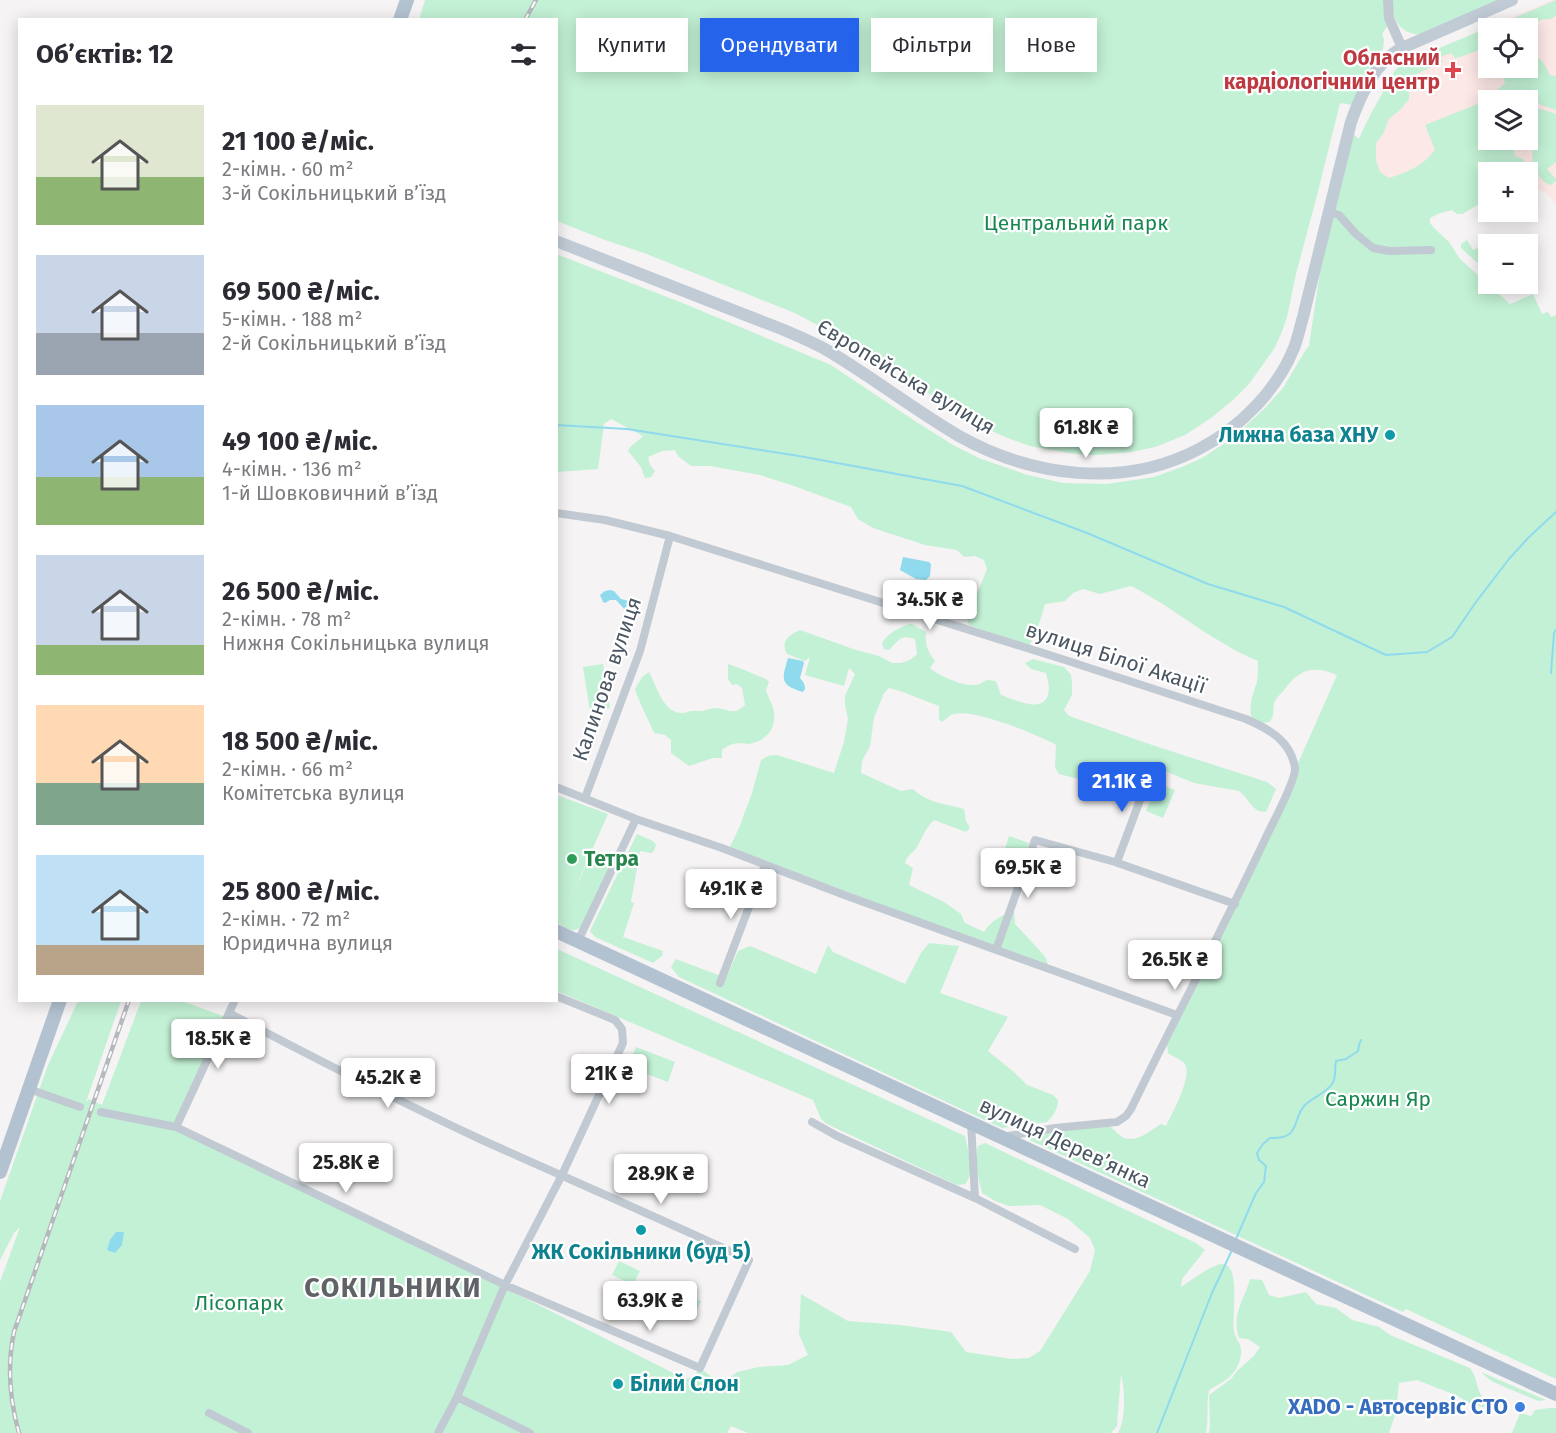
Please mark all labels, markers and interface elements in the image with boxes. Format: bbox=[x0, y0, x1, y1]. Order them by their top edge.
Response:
chip: Купити bbox=[576, 18, 688, 72]
chip: Орендувати bbox=[700, 18, 859, 72]
chip: Фільтри bbox=[871, 18, 993, 72]
chip: Нове bbox=[1005, 18, 1097, 72]
map controls bbox=[1478, 18, 1538, 294]
button: locate bbox=[1478, 18, 1538, 78]
icon: filters bbox=[507, 38, 540, 71]
text: Об’єктів: 12 bbox=[36, 39, 174, 70]
place label: Обласний кардiологiчний центр bbox=[1224, 45, 1440, 95]
marker: Обласний кардiологiчний центр bbox=[1444, 61, 1462, 79]
button: layers bbox=[1478, 90, 1538, 150]
text: 21 100 ₴/міс. bbox=[222, 126, 374, 157]
icon: home bbox=[84, 129, 156, 201]
text: 2-кімн. · 60 m² bbox=[222, 157, 354, 181]
button: + bbox=[1478, 162, 1538, 222]
text: 3-й Сокільницький в’їзд bbox=[222, 181, 446, 205]
park label: Центральний парк bbox=[984, 210, 1168, 236]
button: − bbox=[1478, 234, 1538, 294]
text: 69 500 ₴/міс. bbox=[222, 276, 380, 307]
icon: home bbox=[84, 279, 156, 351]
text: 5-кімн. · 188 m² bbox=[222, 307, 363, 331]
street label: Європейська вулиця bbox=[812, 314, 1000, 440]
text: 2-й Сокільницький в’їзд bbox=[222, 331, 446, 355]
pin: 61.8K ₴ bbox=[1031, 408, 1141, 459]
text: 61.8K ₴ bbox=[1054, 415, 1118, 439]
place label: Лижна база ХНУ bbox=[1219, 422, 1379, 448]
text: 49 100 ₴/міс. bbox=[222, 426, 378, 457]
marker: Лижна база ХНУ bbox=[1383, 428, 1397, 442]
icon: home bbox=[84, 429, 156, 501]
text: 4-кімн. · 136 m² bbox=[222, 457, 362, 481]
text: 1-й Шовковичний в’їзд bbox=[222, 481, 438, 505]
text: 26 500 ₴/міс. bbox=[222, 576, 379, 607]
icon: home bbox=[84, 579, 156, 651]
pin: 34.5K ₴ bbox=[875, 580, 985, 631]
text: 34.5K ₴ bbox=[897, 587, 963, 611]
street label: Калинова вулиця bbox=[567, 594, 647, 764]
text: 2-кімн. · 78 m² bbox=[222, 607, 351, 631]
street label: вулиця Білої Акації bbox=[1023, 617, 1211, 700]
text: Нижня Сокільницька вулиця bbox=[222, 631, 490, 655]
text: 18 500 ₴/міс. bbox=[222, 726, 378, 757]
icon: home bbox=[84, 729, 156, 801]
text: 2-кімн. · 66 m² bbox=[222, 757, 353, 781]
pin: 21.1K ₴ bbox=[1067, 762, 1177, 813]
text: 21.1K ₴ bbox=[1092, 769, 1152, 793]
text: Комітетська вулиця bbox=[222, 781, 405, 805]
place label: Тетра bbox=[584, 846, 639, 872]
pin: 69.5K ₴ bbox=[973, 848, 1083, 899]
marker: Тетра bbox=[565, 852, 579, 866]
text: 69.5K ₴ bbox=[995, 855, 1061, 879]
pin: 49.1K ₴ bbox=[676, 869, 786, 920]
text: 25 800 ₴/міс. bbox=[222, 876, 379, 907]
text: 49.1K ₴ bbox=[699, 876, 763, 900]
icon: home bbox=[84, 879, 156, 951]
text: 2-кімн. · 72 m² bbox=[222, 907, 350, 931]
text: Юридична вулиця bbox=[222, 931, 393, 955]
pin: 26.5K ₴ bbox=[1120, 940, 1230, 991]
text: 26.5K ₴ bbox=[1142, 947, 1208, 971]
pin: 18.5K ₴ bbox=[163, 1019, 273, 1070]
text: 18.5K ₴ bbox=[185, 1026, 251, 1050]
pin: 21K ₴ bbox=[567, 1054, 651, 1105]
pin: 45.2K ₴ bbox=[333, 1058, 443, 1109]
text: 21K ₴ bbox=[585, 1061, 633, 1085]
text: 45.2K ₴ bbox=[355, 1065, 421, 1089]
park label: Саржин Яр bbox=[1325, 1086, 1431, 1112]
street label: вулиця Дерев’янка bbox=[975, 1092, 1155, 1194]
pin: 25.8K ₴ bbox=[291, 1143, 401, 1194]
text: 25.8K ₴ bbox=[313, 1150, 379, 1174]
pin: 28.9K ₴ bbox=[606, 1154, 716, 1205]
text: 28.9K ₴ bbox=[628, 1161, 694, 1185]
marker: ЖК Сокільники (буд 5) bbox=[634, 1223, 648, 1237]
place label: ЖК Сокільники (буд 5) bbox=[531, 1239, 751, 1265]
district label: СОКІЛЬНИКИ bbox=[304, 1272, 482, 1304]
pin: 63.9K ₴ bbox=[595, 1281, 705, 1332]
text: 63.9K ₴ bbox=[617, 1288, 683, 1312]
park label: Лісопарк bbox=[195, 1290, 284, 1316]
place label: Білий Слон bbox=[630, 1371, 739, 1397]
marker: Білий Слон bbox=[611, 1377, 625, 1391]
place label: XADO - Автосервіс СТО bbox=[1287, 1394, 1508, 1420]
marker: XADO - Автосервіс СТО bbox=[1513, 1400, 1527, 1414]

